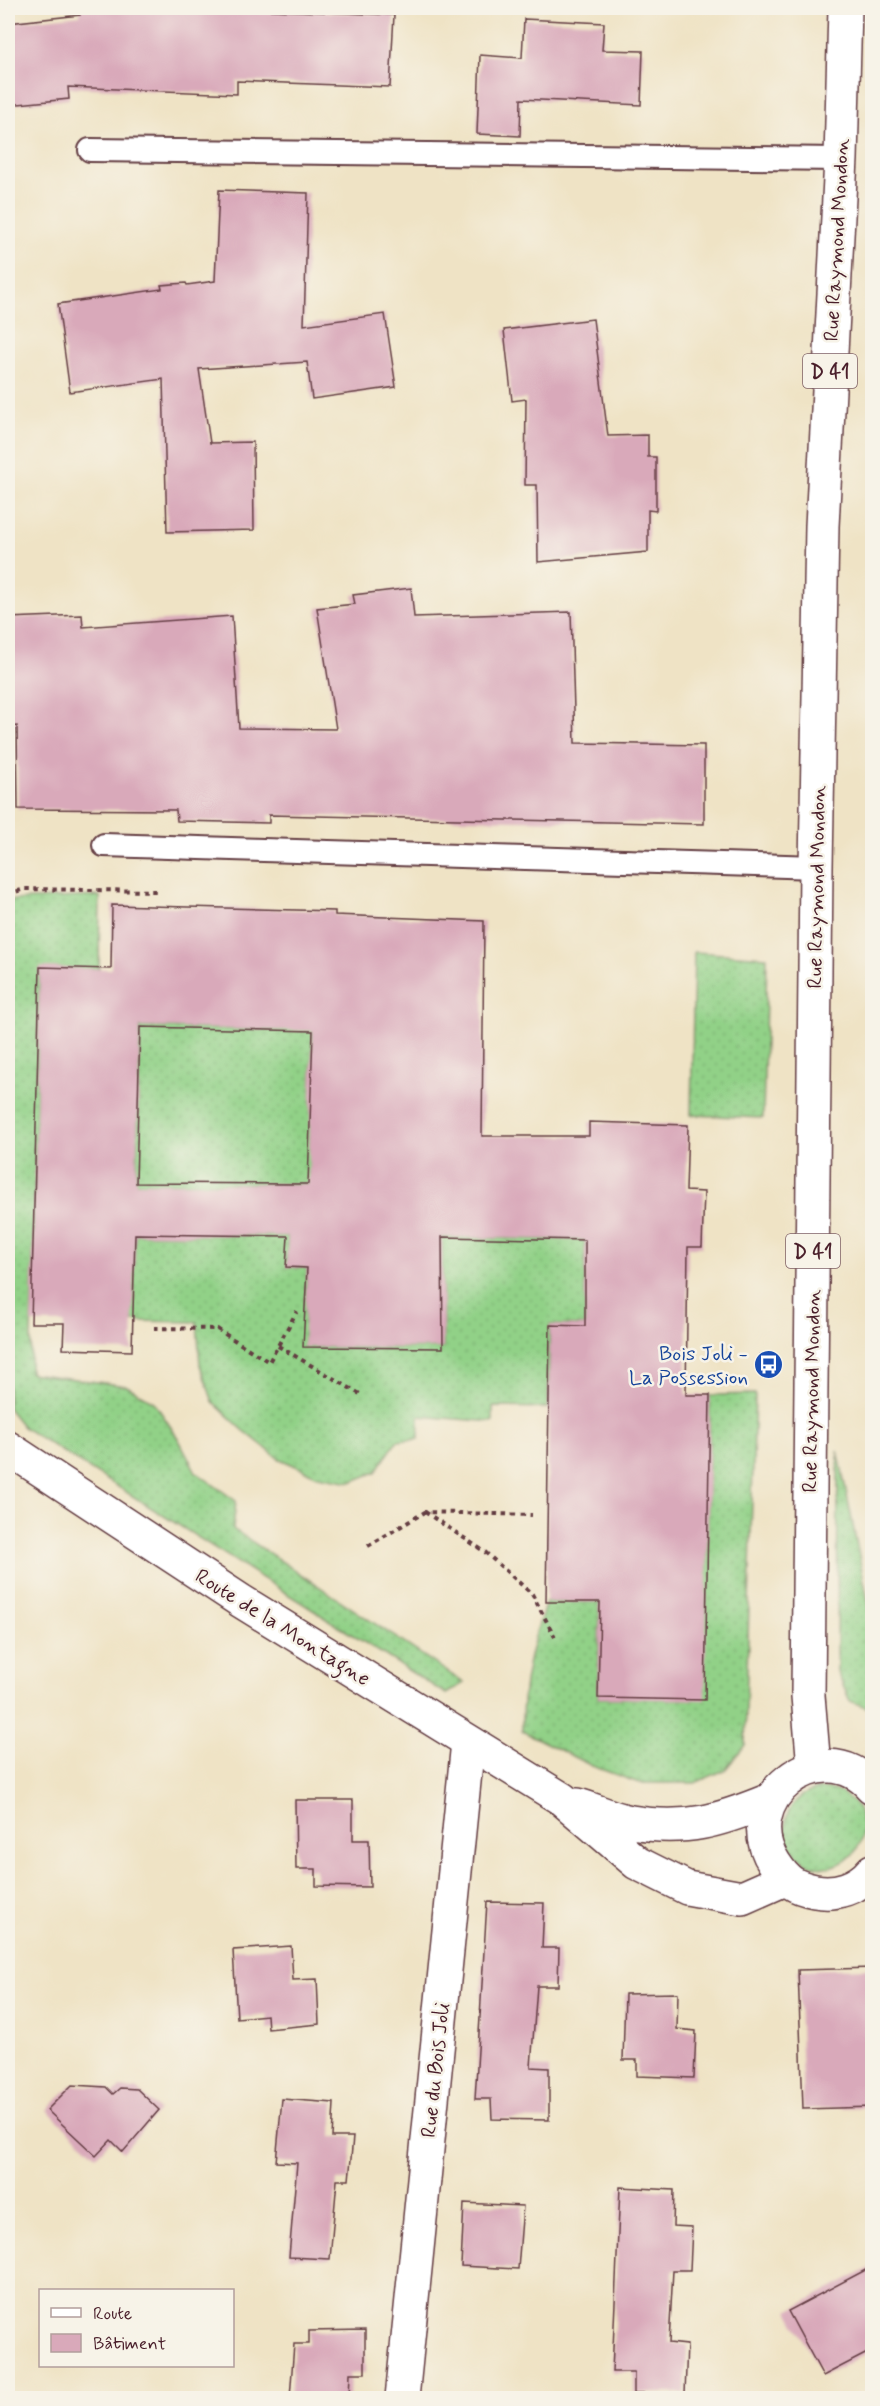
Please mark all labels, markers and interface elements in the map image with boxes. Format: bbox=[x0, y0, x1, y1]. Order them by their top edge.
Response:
street label: Rue Raymond Mondon bbox=[818, 137, 856, 342]
road number: D 41 bbox=[803, 354, 857, 388]
street label: Rue Raymond Mondon bbox=[801, 785, 833, 989]
road number: D 41 bbox=[786, 1234, 840, 1268]
street label: Rue Raymond Mondon bbox=[796, 1289, 828, 1493]
place label: Bois Joli - La Possession bbox=[629, 1340, 748, 1392]
bus stop icon: Bois Joli - La Possession bbox=[753, 1349, 785, 1381]
street label: Route de la Montagne bbox=[189, 1563, 375, 1695]
street label: Rue du Bois Joli bbox=[415, 2001, 457, 2139]
legend bbox=[39, 2289, 234, 2367]
text: Route bbox=[93, 2302, 132, 2326]
text: Bâtiment bbox=[93, 2332, 166, 2356]

